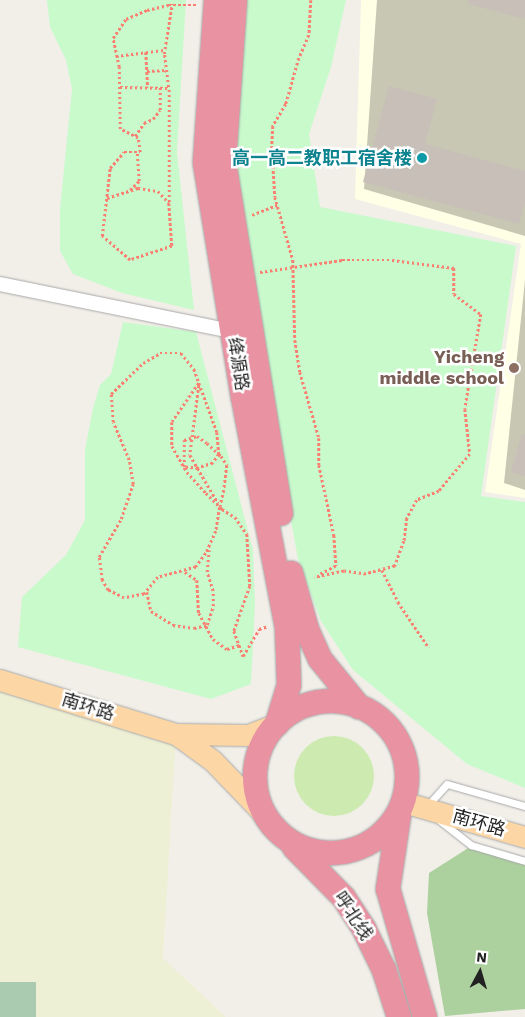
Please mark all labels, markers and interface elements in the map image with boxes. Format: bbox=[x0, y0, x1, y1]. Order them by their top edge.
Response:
place label: 高一高二教职工宿舍楼 bbox=[232, 147, 412, 169]
marker: 高一高二教职工宿舍楼 bbox=[416, 152, 428, 164]
street label: 绛源路 bbox=[223, 336, 253, 392]
place label: Yicheng middle school bbox=[379, 347, 504, 389]
marker: Yicheng middle school bbox=[508, 362, 520, 374]
street label: 南环路 bbox=[59, 689, 117, 725]
street label: 南环路 bbox=[450, 805, 508, 841]
street label: 呼北线 bbox=[329, 887, 377, 945]
north arrow bbox=[455, 947, 505, 997]
text: N bbox=[476, 949, 488, 966]

